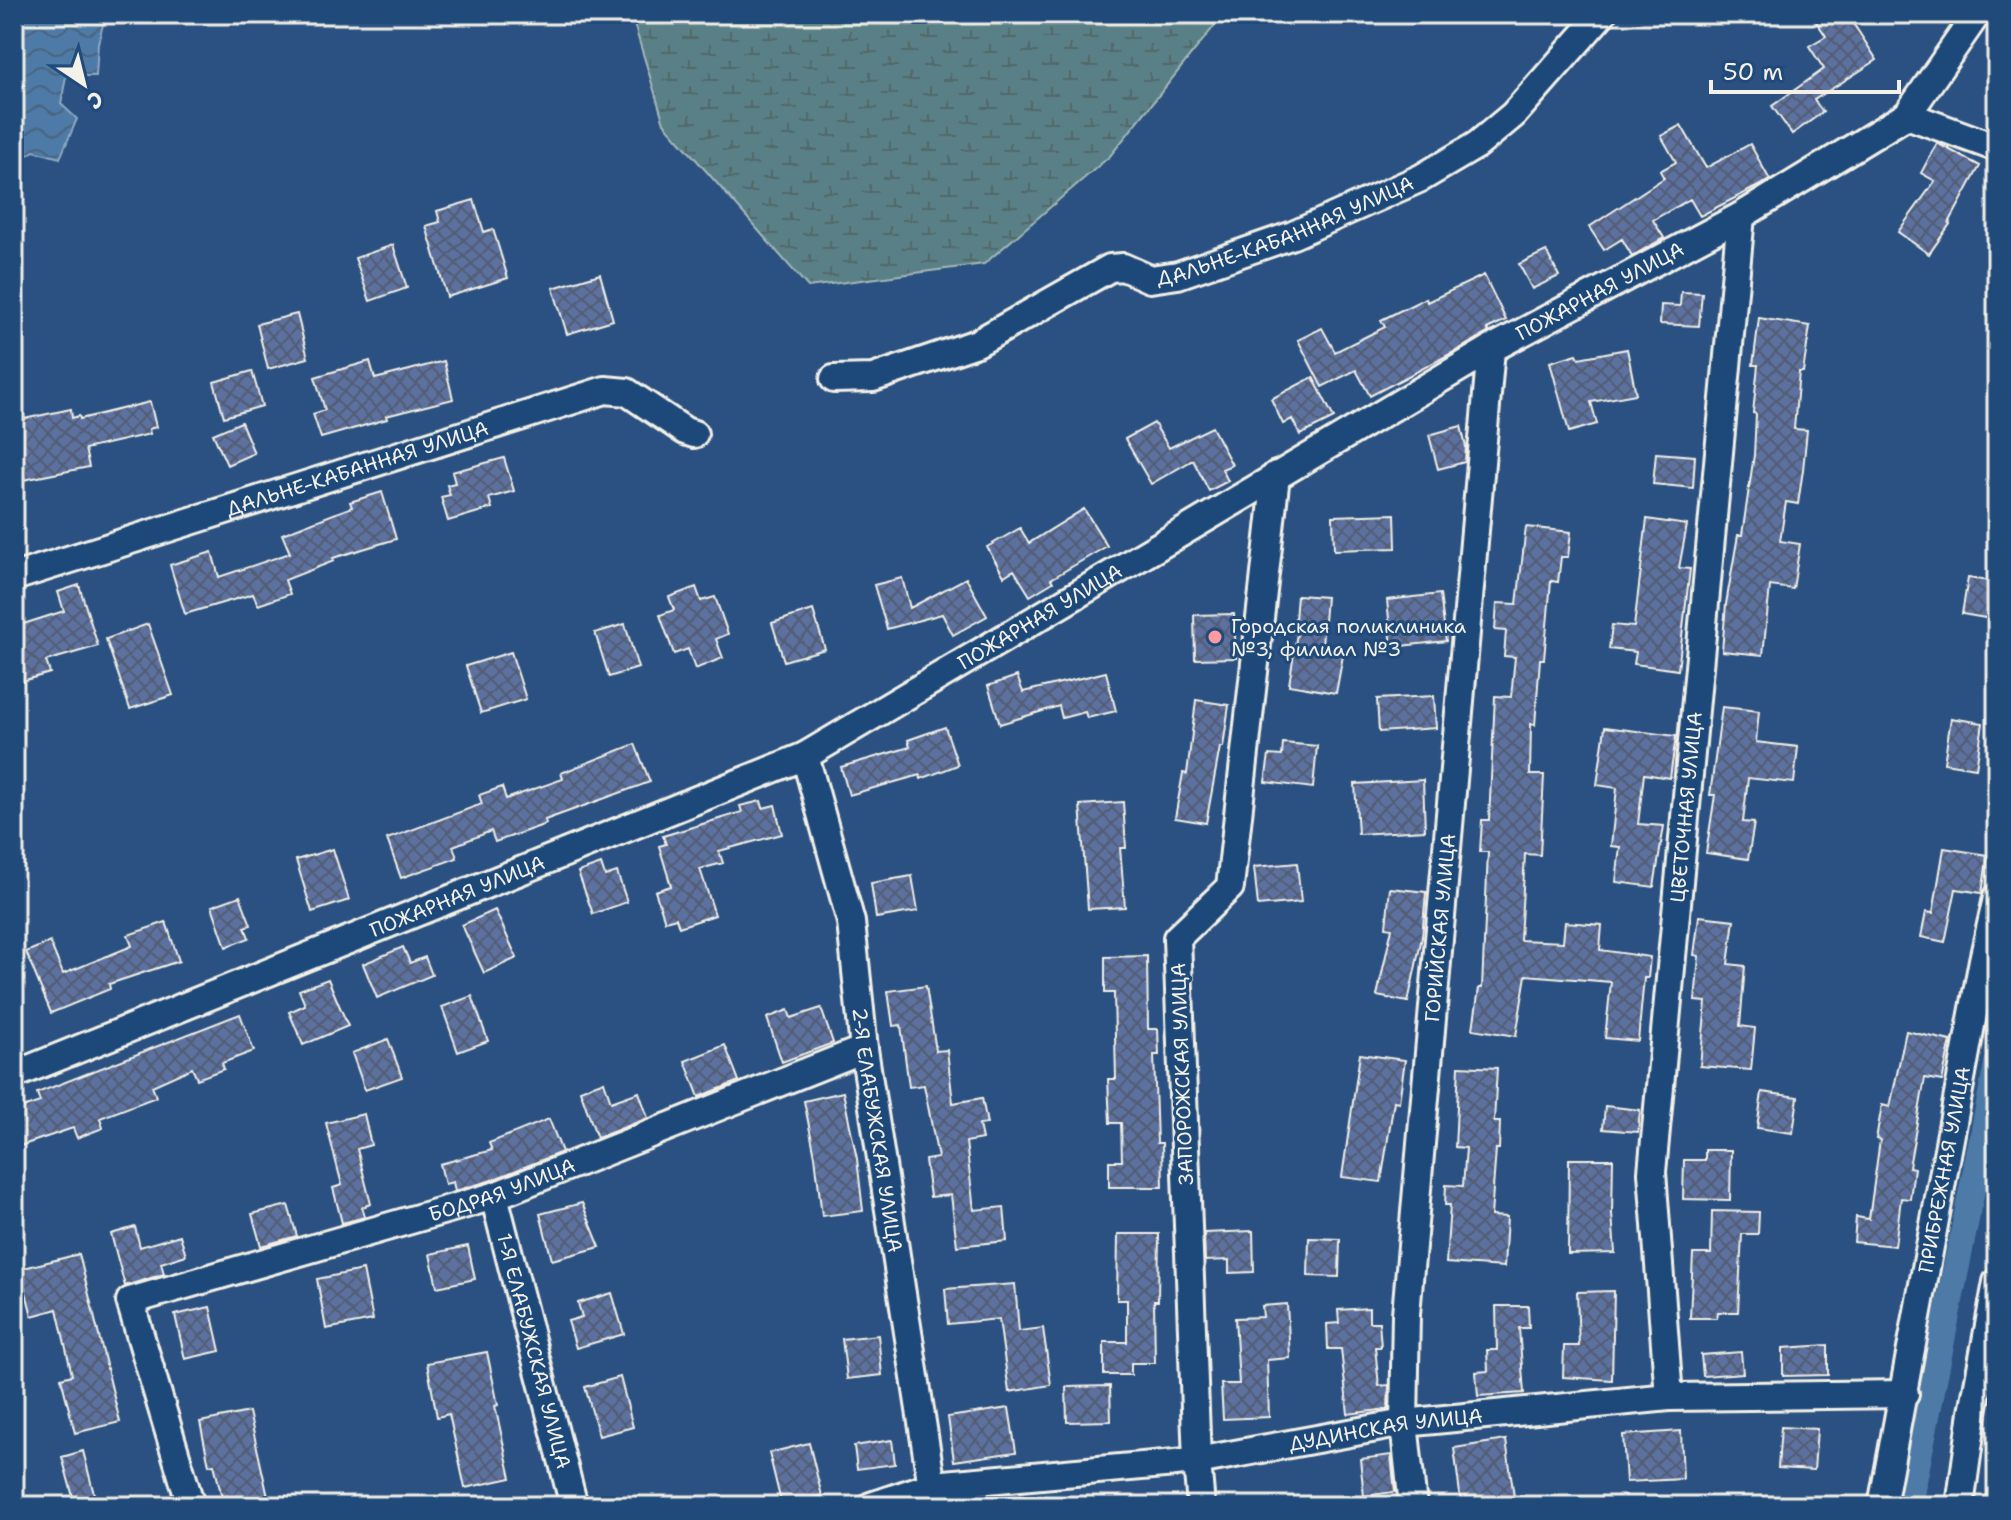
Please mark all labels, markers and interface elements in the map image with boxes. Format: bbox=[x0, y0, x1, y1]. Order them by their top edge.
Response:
north arrow bbox=[44, 44, 124, 124]
scale bar bbox=[1711, 44, 1899, 94]
text: 50 m bbox=[1723, 56, 1783, 88]
text: С bbox=[81, 84, 109, 116]
street label: ДАЛЬНЕ-КАБАННАЯ УЛИЦА bbox=[1155, 170, 1418, 291]
street label: ПОЖАРНАЯ УЛИЦА bbox=[1512, 236, 1688, 346]
street label: ДАЛЬНЕ-КАБАННАЯ УЛИЦА bbox=[223, 415, 492, 522]
street label: ПОЖАРНАЯ УЛИЦА bbox=[953, 558, 1127, 675]
place label: Городская поликлиника №3, филиал №3 bbox=[1231, 613, 1467, 662]
marker: Городская поликлиника №3, филиал №3 bbox=[1206, 628, 1224, 646]
street label: ЦВЕТОЧНАЯ УЛИЦА bbox=[1664, 711, 1708, 904]
street label: ГОРИЙСКАЯ УЛИЦА bbox=[1419, 833, 1461, 1023]
street label: ПОЖАРНАЯ УЛИЦА bbox=[366, 849, 549, 943]
street label: ЗАПОРОЖСКАЯ УЛИЦА bbox=[1165, 962, 1199, 1186]
street label: 2-Я ЕЛАБУЖСКАЯ УЛИЦА bbox=[847, 1006, 908, 1254]
street label: ПРИБРЕЖНАЯ УЛИЦА bbox=[1912, 1064, 1976, 1275]
street label: БОДРАЯ УЛИЦА bbox=[425, 1152, 579, 1227]
street label: 1-Я ЕЛАБУЖСКАЯ УЛИЦА bbox=[491, 1230, 577, 1472]
street label: ДУДИНСКАЯ УЛИЦА bbox=[1287, 1402, 1484, 1457]

